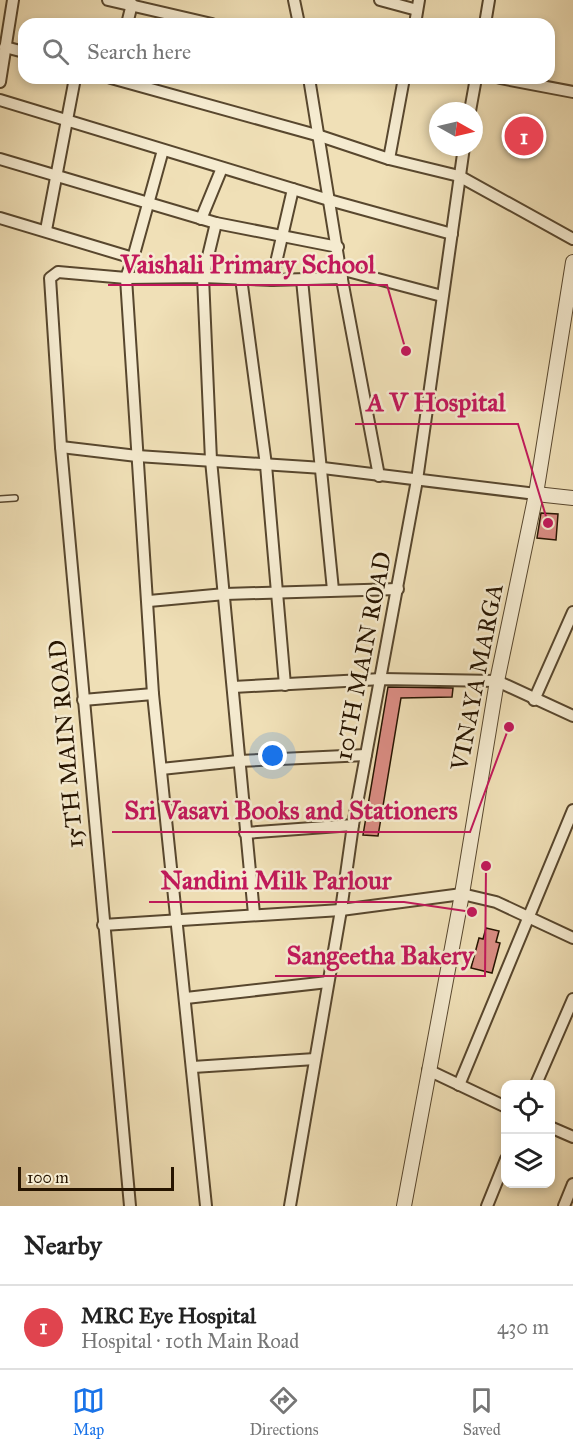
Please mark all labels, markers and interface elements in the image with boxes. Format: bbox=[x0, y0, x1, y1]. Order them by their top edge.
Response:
search box bbox=[18, 18, 555, 84]
icon: search bbox=[39, 35, 72, 68]
text: Search here bbox=[87, 38, 191, 65]
north arrow bbox=[429, 102, 483, 156]
pin: 1 bbox=[504, 114, 544, 158]
callout: Vaishali Primary School bbox=[108, 241, 387, 285]
text: Vaishali Primary School bbox=[120, 248, 376, 280]
callout: A V Hospital bbox=[355, 380, 518, 424]
text: A V Hospital bbox=[365, 386, 506, 418]
street label: 10TH MAIN ROAD bbox=[328, 549, 398, 763]
street label: VINAYA MARGA bbox=[444, 581, 510, 774]
street label: 15TH MAIN ROAD bbox=[42, 639, 90, 849]
your location bbox=[258, 741, 287, 770]
callout: Sri Vasavi Books and Stationers bbox=[112, 788, 470, 832]
text: Sri Vasavi Books and Stationers bbox=[124, 794, 458, 826]
callout: Nandini Milk Parlour bbox=[149, 858, 404, 902]
text: Nandini Milk Parlour bbox=[161, 864, 393, 896]
callout: Sangeetha Bakery bbox=[275, 932, 485, 976]
text: Sangeetha Bakery bbox=[287, 939, 475, 972]
map controls bbox=[501, 1080, 555, 1188]
button: locate bbox=[501, 1080, 555, 1134]
button: layers bbox=[501, 1134, 555, 1188]
scale bar bbox=[18, 1164, 174, 1192]
text: 100 m bbox=[27, 1168, 69, 1187]
text: Nearby bbox=[24, 1229, 102, 1261]
text: MRC Eye Hospital bbox=[81, 1302, 256, 1329]
text: 1 bbox=[40, 1315, 47, 1339]
text: 430 m bbox=[497, 1315, 549, 1339]
text: Hospital · 10th Main Road bbox=[81, 1329, 299, 1353]
tab: Map bbox=[72, 1384, 105, 1439]
tab: Directions bbox=[249, 1384, 318, 1439]
tab: Saved bbox=[463, 1384, 501, 1439]

